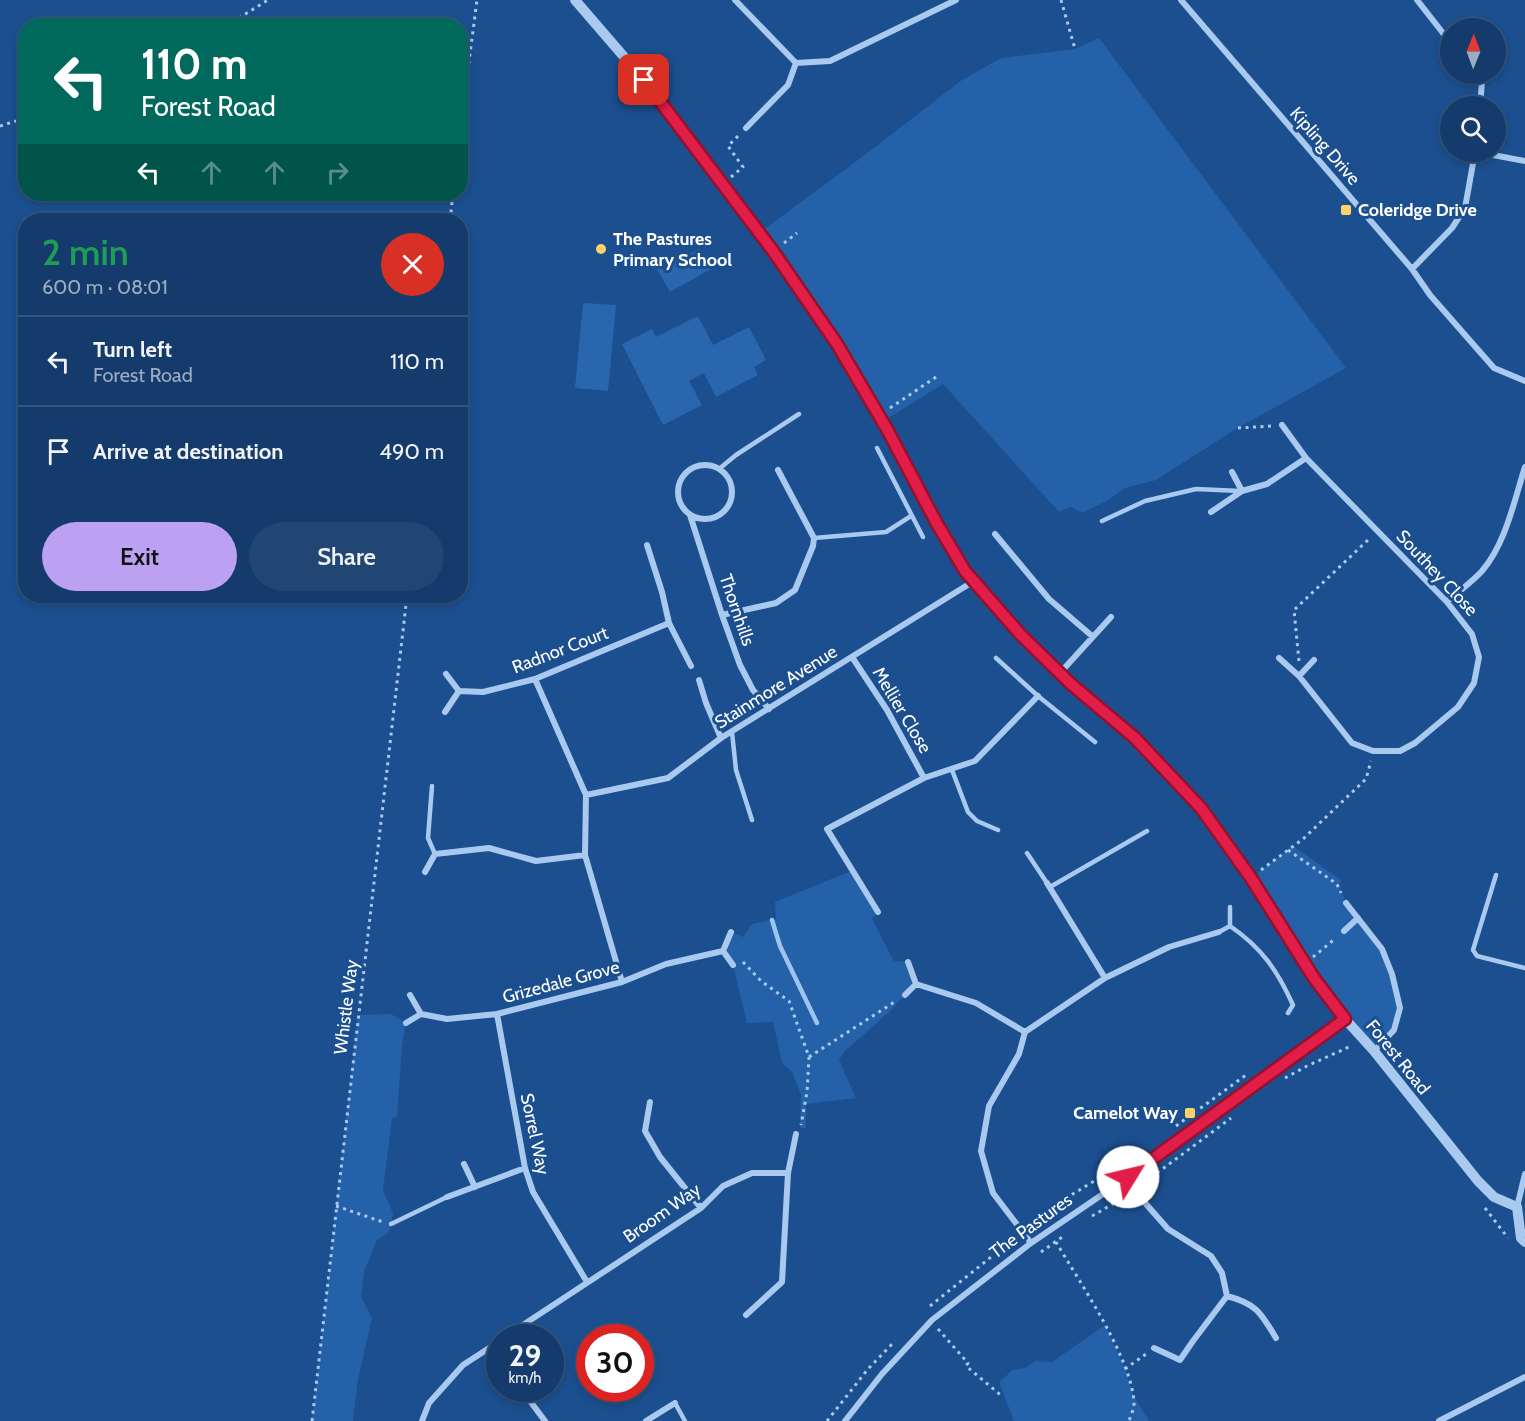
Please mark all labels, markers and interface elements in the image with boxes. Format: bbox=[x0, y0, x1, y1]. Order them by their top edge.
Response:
north arrow bbox=[1440, 18, 1506, 84]
map controls bbox=[1440, 18, 1506, 162]
text: 110 m bbox=[141, 38, 248, 90]
icon: left bbox=[42, 42, 120, 120]
pin bbox=[618, 54, 669, 105]
icon: arrive bbox=[627, 63, 660, 96]
text: Forest Road bbox=[141, 90, 276, 123]
button: search bbox=[1440, 96, 1506, 162]
street label: Kipling Drive bbox=[1285, 103, 1365, 189]
icon: left bbox=[132, 156, 165, 189]
icon: ahead bbox=[195, 156, 228, 189]
icon: ahead bbox=[258, 156, 291, 189]
icon: right bbox=[321, 156, 354, 189]
place label: Coleridge Drive bbox=[1358, 199, 1477, 221]
marker: Coleridge Drive bbox=[1339, 203, 1353, 217]
place label: The Pastures Primary School bbox=[613, 228, 732, 271]
text: 2 min bbox=[42, 230, 129, 274]
button: close bbox=[381, 233, 444, 296]
marker: The Pastures Primary School bbox=[594, 242, 608, 256]
text: 600 m · 08:01 bbox=[42, 275, 168, 299]
text: Turn left bbox=[93, 336, 172, 363]
icon: left bbox=[42, 345, 75, 378]
text: 110 m bbox=[390, 348, 444, 375]
text: Forest Road bbox=[93, 363, 193, 387]
icon: arrive bbox=[42, 435, 75, 468]
text: Arrive at destination bbox=[93, 438, 283, 465]
text: 490 m bbox=[379, 438, 444, 465]
button: Exit bbox=[42, 522, 237, 591]
button: Share bbox=[249, 522, 444, 591]
street label: Southey Close bbox=[1392, 525, 1482, 621]
street label: Thornhills bbox=[714, 571, 760, 649]
street label: Radnor Court bbox=[509, 622, 611, 678]
street label: Stainmore Avenue bbox=[711, 640, 841, 734]
street label: Mellier Close bbox=[868, 663, 936, 757]
street label: Grizedale Grove bbox=[500, 956, 622, 1008]
street label: Whistle Way bbox=[329, 958, 363, 1056]
street label: Forest Road bbox=[1361, 1015, 1435, 1099]
street label: Sorrel Way bbox=[516, 1091, 554, 1177]
place label: Camelot Way bbox=[1073, 1102, 1178, 1124]
marker: Camelot Way bbox=[1183, 1106, 1197, 1120]
position arrow bbox=[1096, 1145, 1160, 1209]
street label: Broom Way bbox=[619, 1178, 705, 1248]
street label: The Pastures bbox=[986, 1189, 1076, 1263]
speed limit sign: 30 bbox=[576, 1324, 654, 1402]
text: 29 bbox=[509, 1337, 541, 1374]
text: km/h bbox=[509, 1369, 541, 1387]

